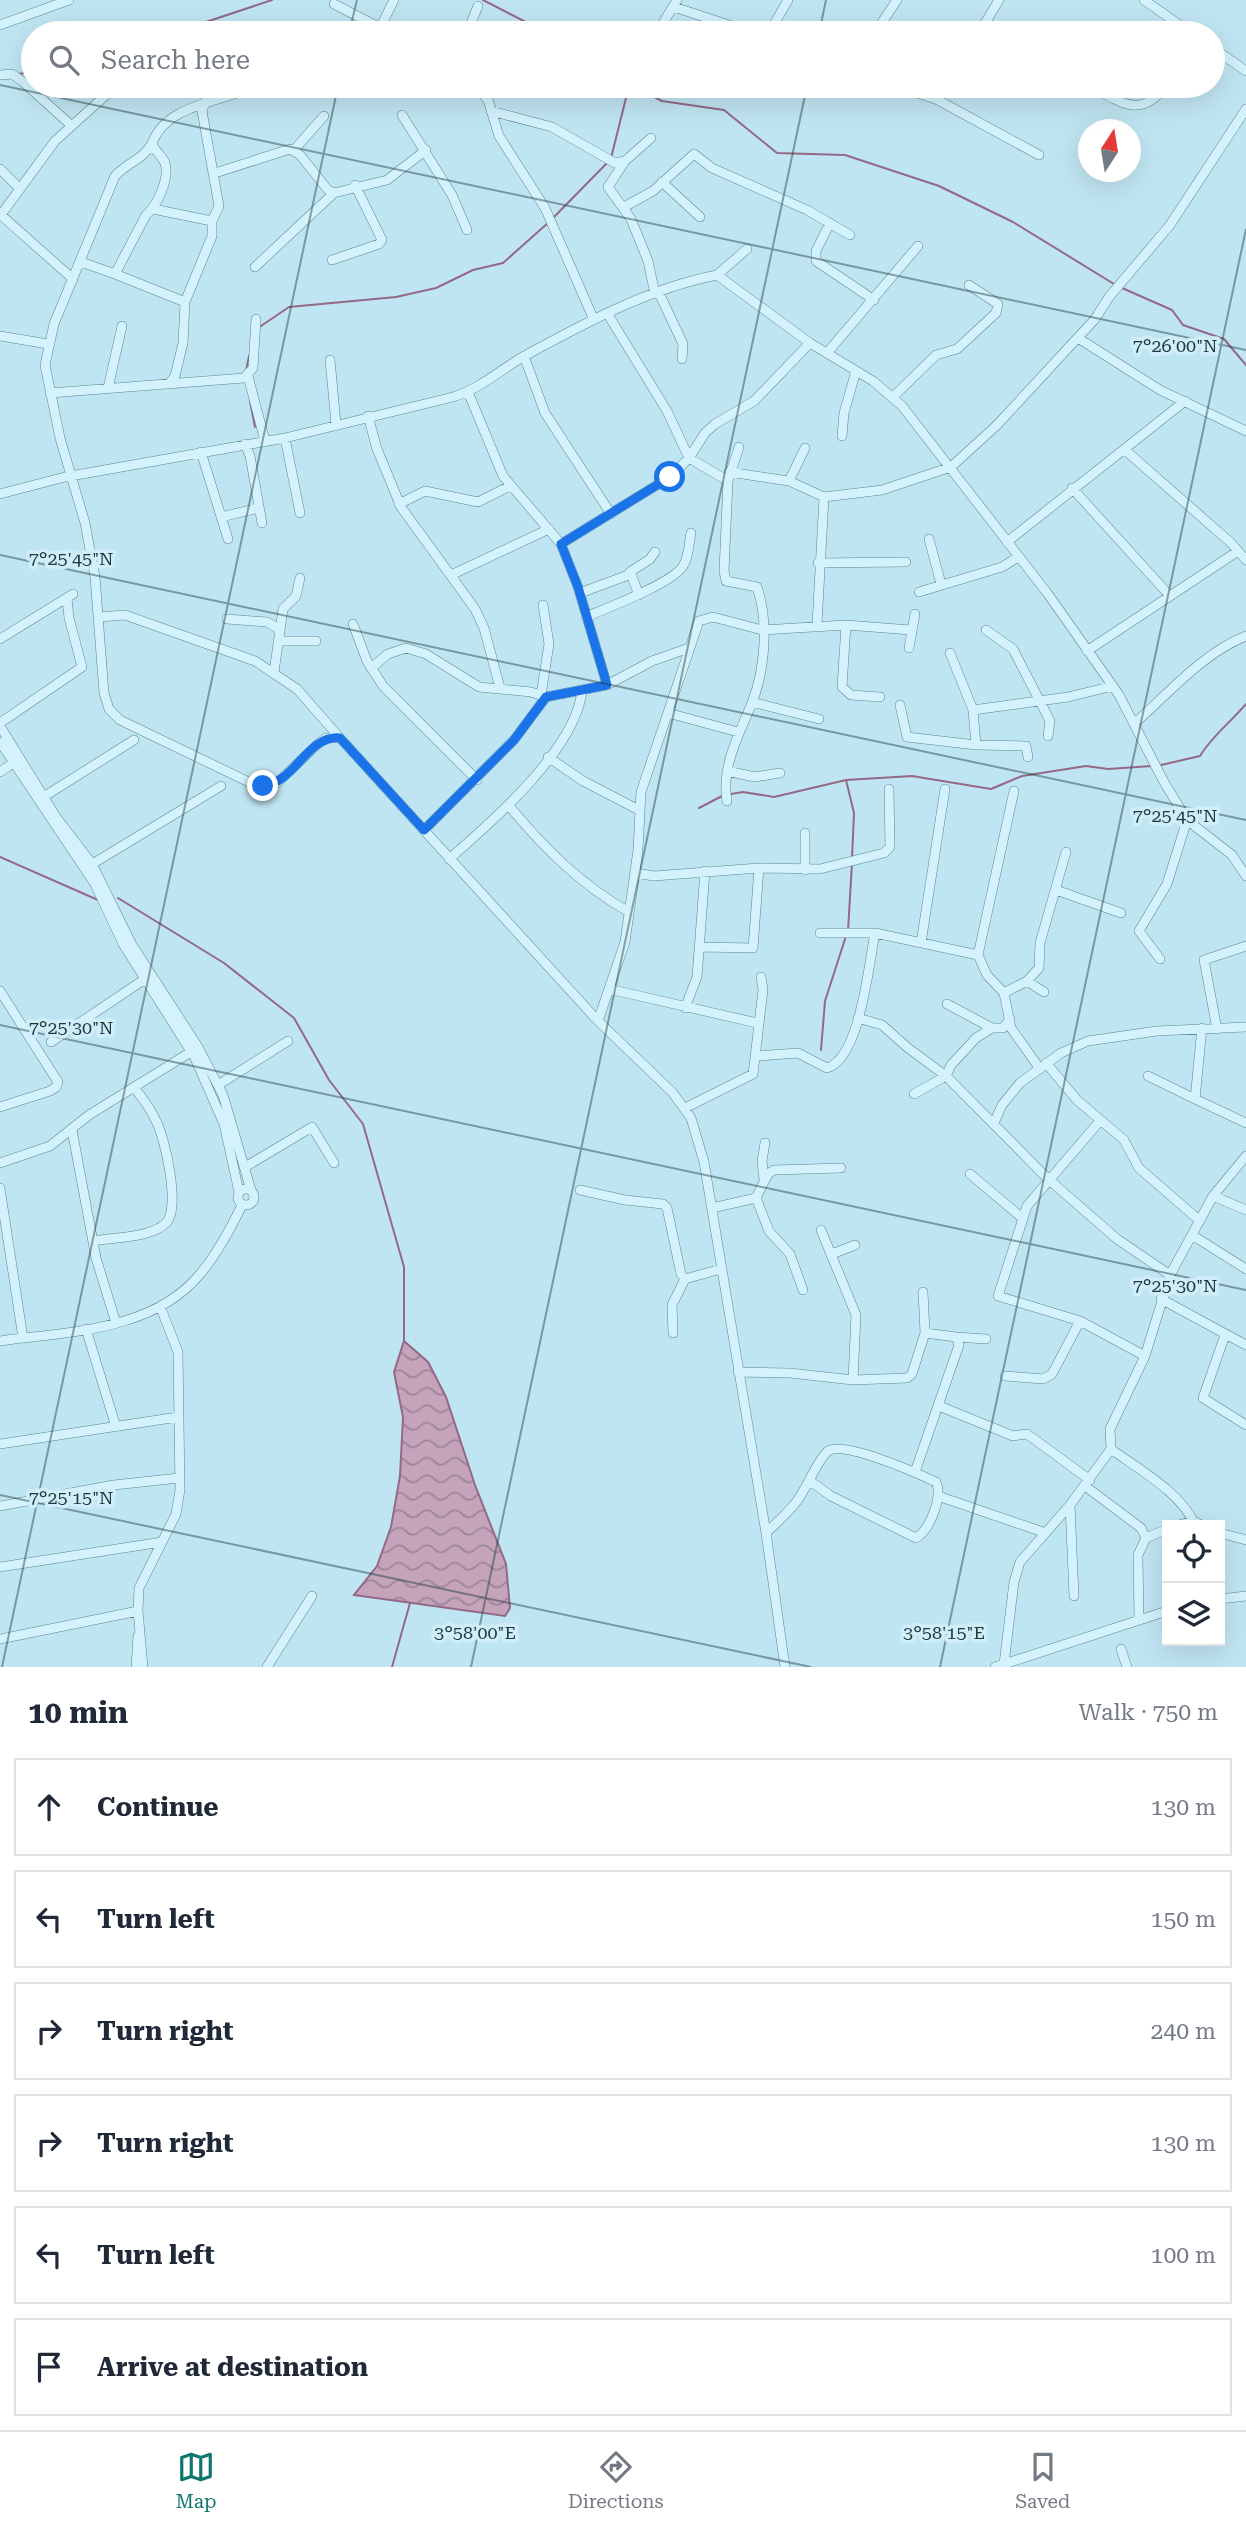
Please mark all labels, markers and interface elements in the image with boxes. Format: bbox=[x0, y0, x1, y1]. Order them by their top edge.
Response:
search box bbox=[21, 21, 1225, 98]
icon: search bbox=[45, 41, 83, 79]
text: Search here bbox=[101, 45, 250, 75]
north arrow bbox=[1078, 119, 1141, 182]
text: 7°26'00"N bbox=[1133, 335, 1217, 356]
route start bbox=[654, 461, 685, 492]
text: 7°25'45"N bbox=[29, 548, 113, 569]
route end bbox=[247, 770, 278, 801]
text: 7°25'45"N bbox=[1133, 805, 1217, 826]
text: 7°25'30"N bbox=[29, 1017, 113, 1038]
text: 7°25'30"N bbox=[1133, 1275, 1217, 1296]
text: 7°25'15"N bbox=[29, 1487, 113, 1508]
map controls bbox=[1162, 1520, 1225, 1646]
button: locate bbox=[1162, 1520, 1225, 1583]
button: layers bbox=[1162, 1583, 1225, 1646]
text: 3°58'00"E bbox=[434, 1622, 516, 1643]
text: 3°58'15"E bbox=[903, 1622, 985, 1643]
text: 10 min bbox=[28, 1695, 128, 1730]
text: Walk · 750 m bbox=[1079, 1699, 1218, 1726]
icon: ahead bbox=[30, 1788, 68, 1826]
text: Continue bbox=[97, 1792, 219, 1822]
text: 130 m bbox=[1151, 1794, 1216, 1821]
icon: left bbox=[30, 1900, 68, 1938]
text: Turn left bbox=[97, 1904, 215, 1934]
text: 150 m bbox=[1151, 1906, 1216, 1933]
icon: right bbox=[30, 2012, 68, 2050]
text: Turn right bbox=[97, 2016, 233, 2046]
text: 240 m bbox=[1151, 2018, 1216, 2045]
icon: right bbox=[30, 2124, 68, 2162]
text: Turn right bbox=[97, 2128, 233, 2158]
text: 130 m bbox=[1151, 2130, 1216, 2157]
icon: left bbox=[30, 2236, 68, 2274]
text: Turn left bbox=[97, 2240, 215, 2270]
text: 100 m bbox=[1151, 2242, 1216, 2269]
icon: arrive bbox=[30, 2348, 68, 2386]
text: Arrive at destination bbox=[97, 2352, 368, 2382]
tab: Map bbox=[176, 2448, 216, 2513]
tab: Directions bbox=[568, 2448, 664, 2513]
tab: Saved bbox=[1015, 2448, 1070, 2513]

